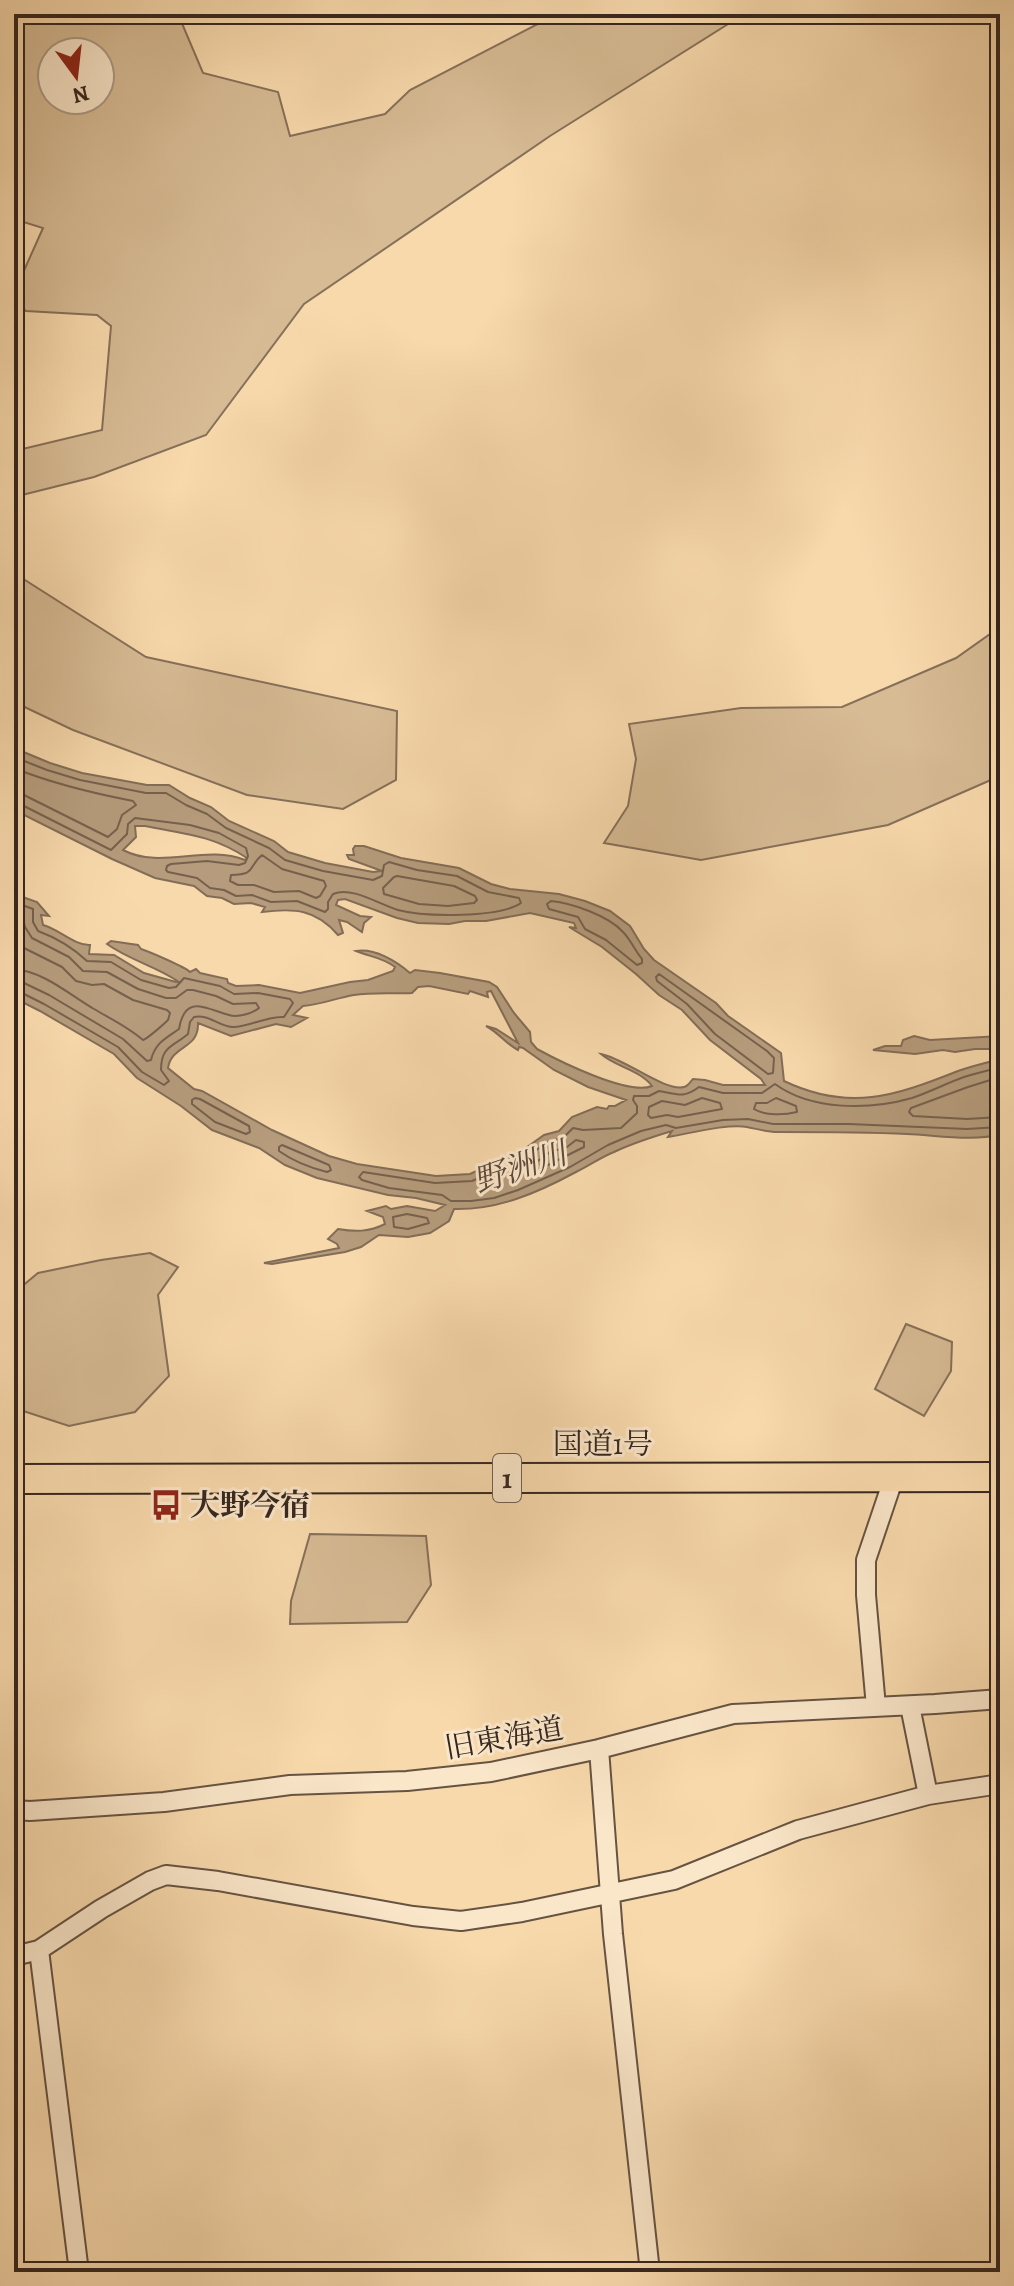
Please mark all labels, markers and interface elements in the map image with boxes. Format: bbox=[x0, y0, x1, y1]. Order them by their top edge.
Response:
north arrow bbox=[36, 36, 116, 116]
text: N bbox=[69, 78, 93, 111]
water label: 野洲川 bbox=[467, 1130, 575, 1203]
street label: 国道1号 bbox=[553, 1424, 653, 1464]
road number: 1 bbox=[493, 1454, 521, 1502]
place label: 大野今宿 bbox=[190, 1485, 310, 1525]
bus stop icon: 大野今宿 bbox=[149, 1488, 183, 1522]
street label: 旧東海道 bbox=[441, 1708, 567, 1768]

